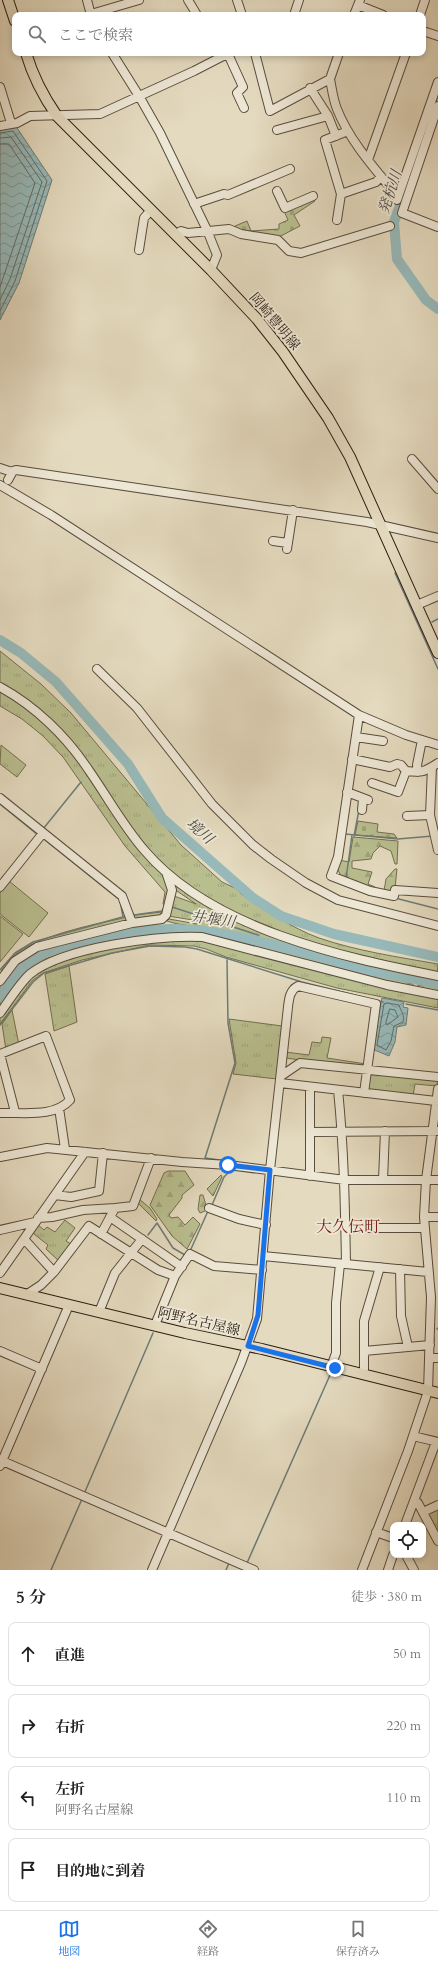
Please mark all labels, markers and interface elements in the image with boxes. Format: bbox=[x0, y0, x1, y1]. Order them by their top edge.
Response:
search box bbox=[12, 12, 426, 56]
icon: search bbox=[26, 23, 48, 45]
text: ここで検索 bbox=[58, 25, 133, 45]
water label: 発杭川 bbox=[374, 166, 407, 216]
street label: 岡崎豊明線 bbox=[245, 288, 304, 354]
water label: 境川 bbox=[182, 814, 219, 850]
water label: 井堰川 bbox=[189, 906, 239, 932]
route start bbox=[219, 1156, 237, 1174]
district label: 大久伝町 bbox=[316, 1216, 380, 1238]
street label: 阿野名古屋線 bbox=[156, 1303, 242, 1340]
route end bbox=[326, 1359, 344, 1377]
map controls bbox=[390, 1522, 426, 1558]
button: locate bbox=[390, 1522, 426, 1558]
text: 5 分 bbox=[16, 1586, 46, 1609]
text: 徒歩 · 380 m bbox=[351, 1588, 422, 1606]
icon: ahead bbox=[17, 1643, 39, 1665]
text: 直進 bbox=[55, 1645, 85, 1665]
text: 50 m bbox=[393, 1645, 421, 1663]
icon: right bbox=[17, 1715, 39, 1737]
text: 右折 bbox=[55, 1717, 85, 1737]
text: 220 m bbox=[387, 1717, 421, 1735]
text: 左折 bbox=[55, 1779, 85, 1799]
icon: left bbox=[17, 1787, 39, 1809]
text: 110 m bbox=[387, 1789, 421, 1807]
text: 阿野名古屋線 bbox=[55, 1801, 133, 1819]
icon: arrive bbox=[17, 1859, 39, 1881]
text: 目的地に到着 bbox=[55, 1861, 145, 1881]
tab: 地図 bbox=[58, 1918, 80, 1959]
tab: 経路 bbox=[197, 1918, 219, 1959]
tab: 保存済み bbox=[336, 1918, 380, 1959]

